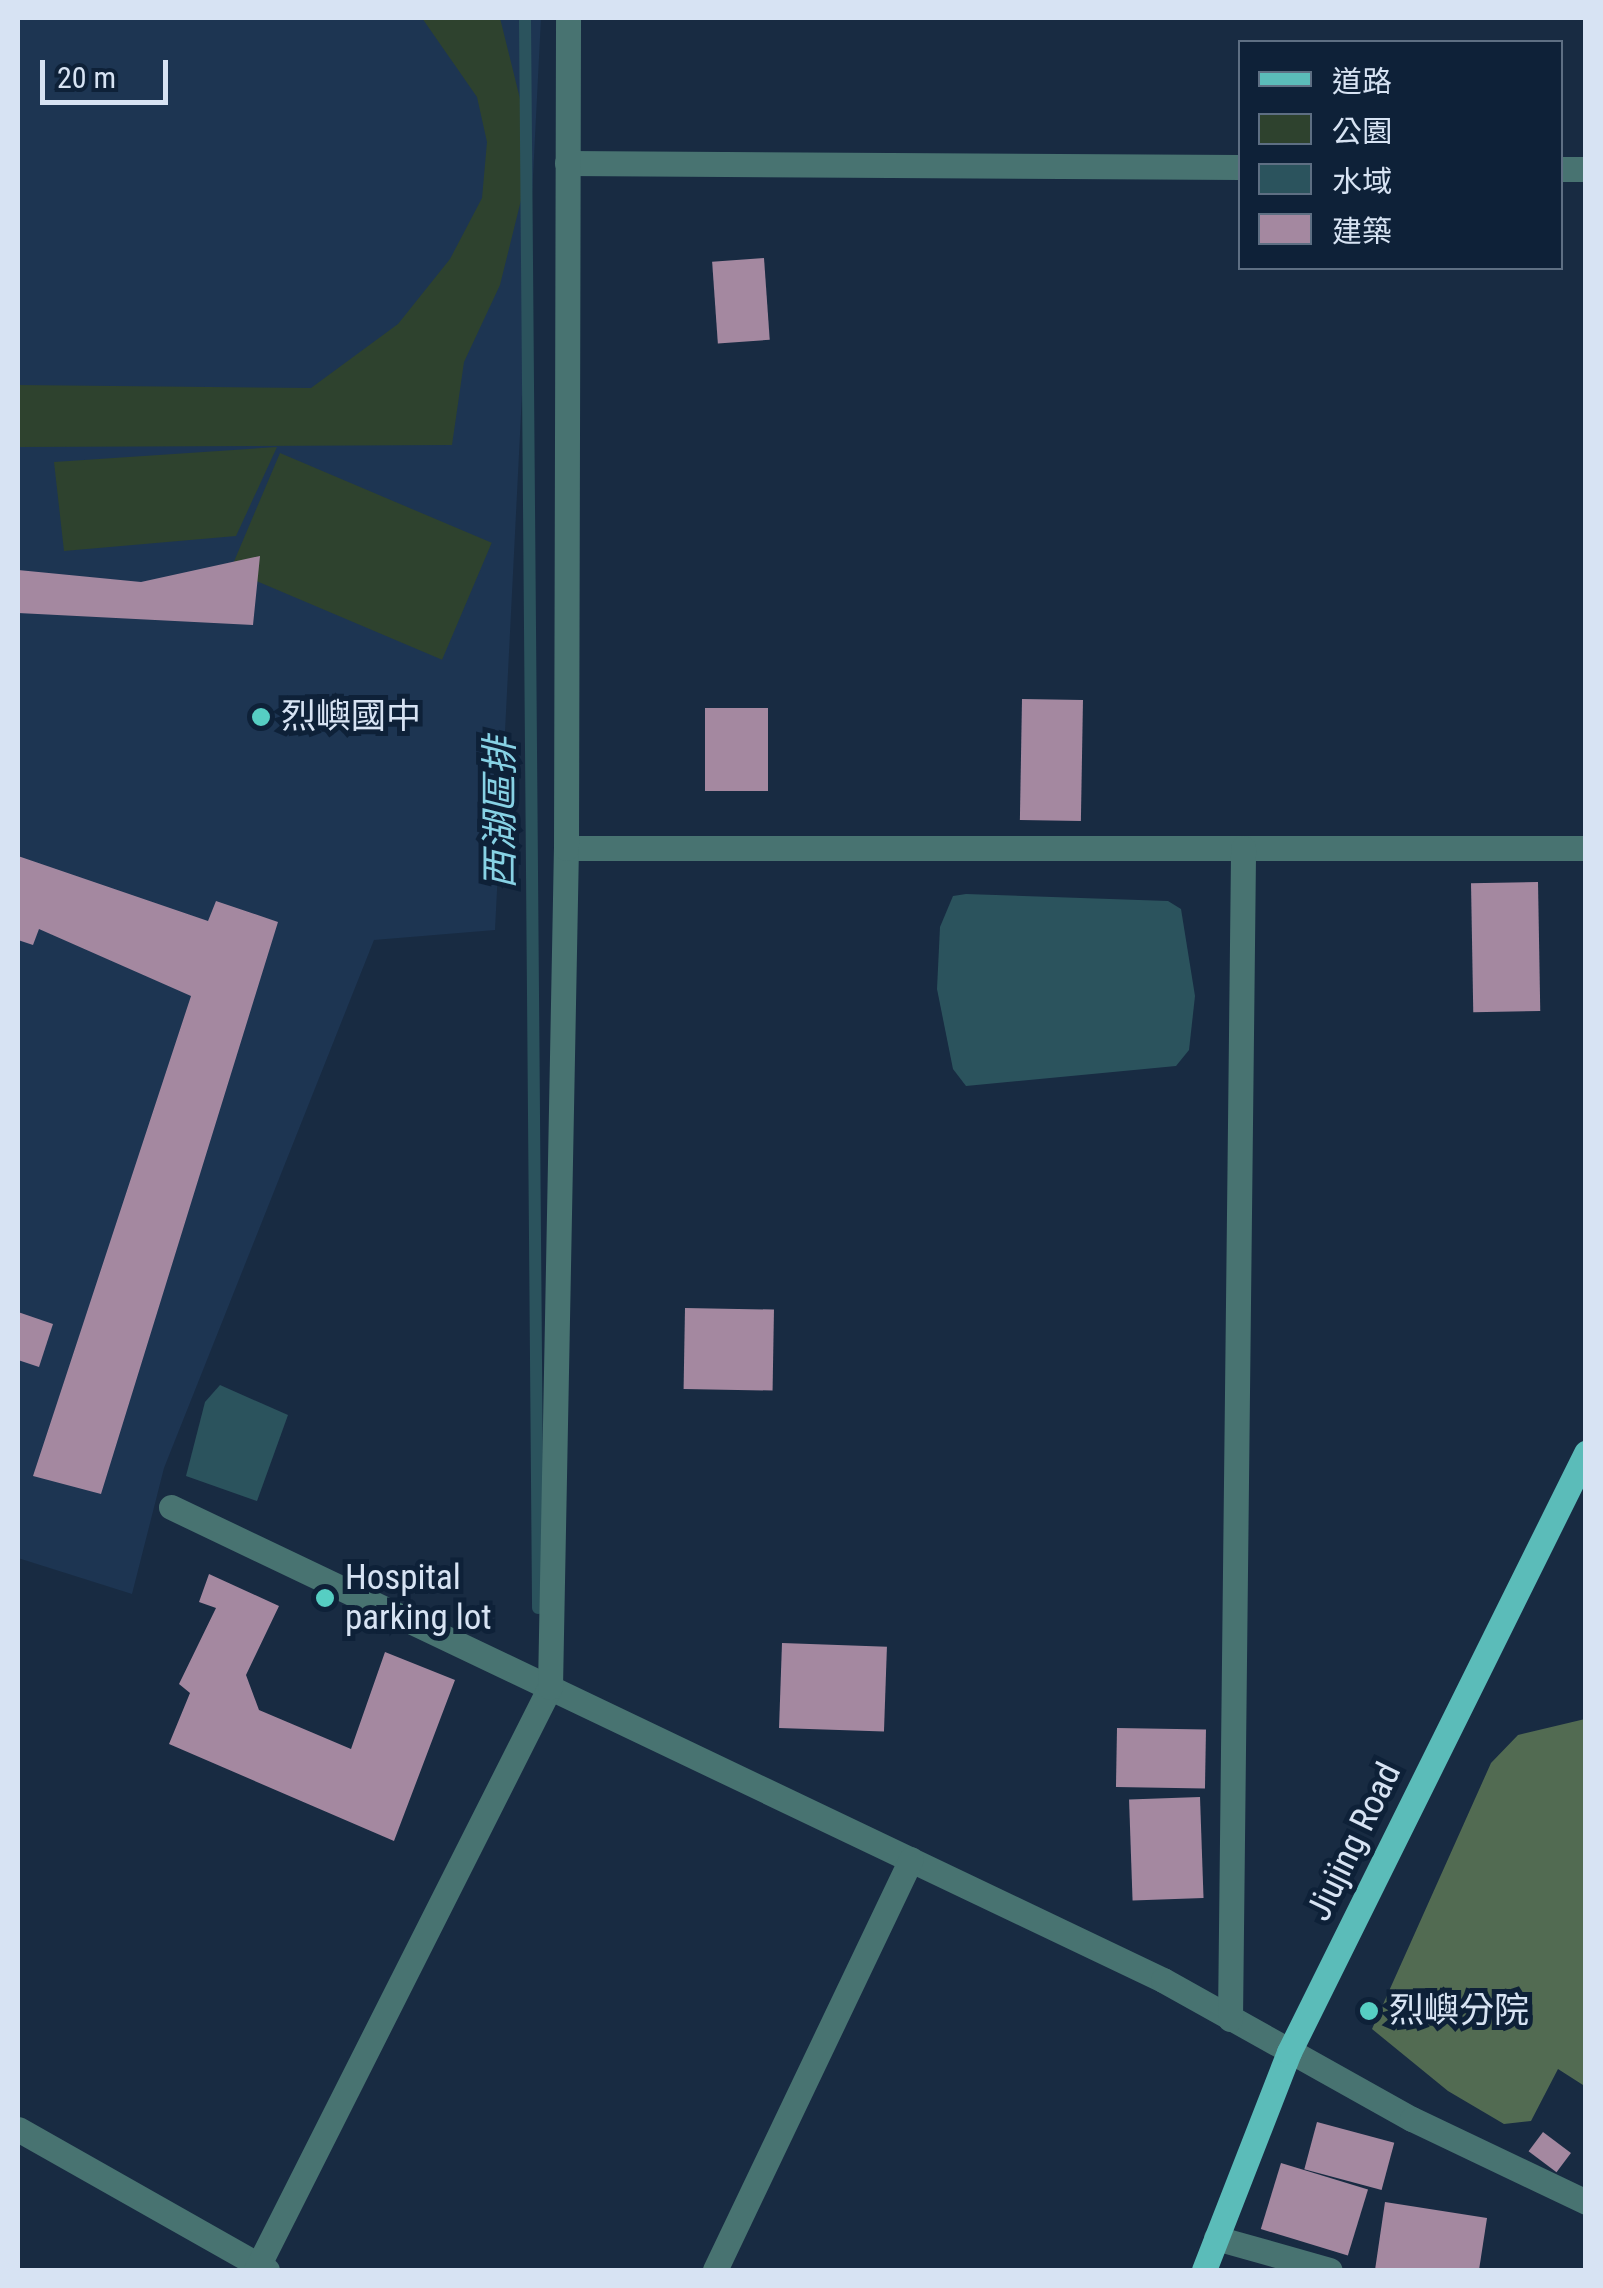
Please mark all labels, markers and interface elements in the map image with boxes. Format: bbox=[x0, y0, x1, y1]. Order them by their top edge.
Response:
scale bar bbox=[45, 40, 172, 102]
legend bbox=[1238, 40, 1563, 270]
text: 20 m bbox=[57, 60, 116, 95]
text: 道路 bbox=[1332, 64, 1392, 99]
text: 公園 bbox=[1332, 114, 1392, 149]
text: 水域 bbox=[1332, 164, 1392, 199]
text: 建築 bbox=[1332, 214, 1392, 249]
place label: 烈嶼國中 bbox=[281, 696, 421, 738]
marker: 烈嶼國中 bbox=[250, 706, 272, 728]
water label: 西湖區排 bbox=[478, 737, 524, 889]
place label: Hospital parking lot bbox=[345, 1557, 492, 1639]
marker: Hospital parking lot bbox=[314, 1587, 336, 1609]
street label: Jiujing Road bbox=[1298, 1756, 1410, 1928]
place label: 烈嶼分院 bbox=[1389, 1990, 1529, 2032]
marker: 烈嶼分院 bbox=[1358, 2000, 1380, 2022]

